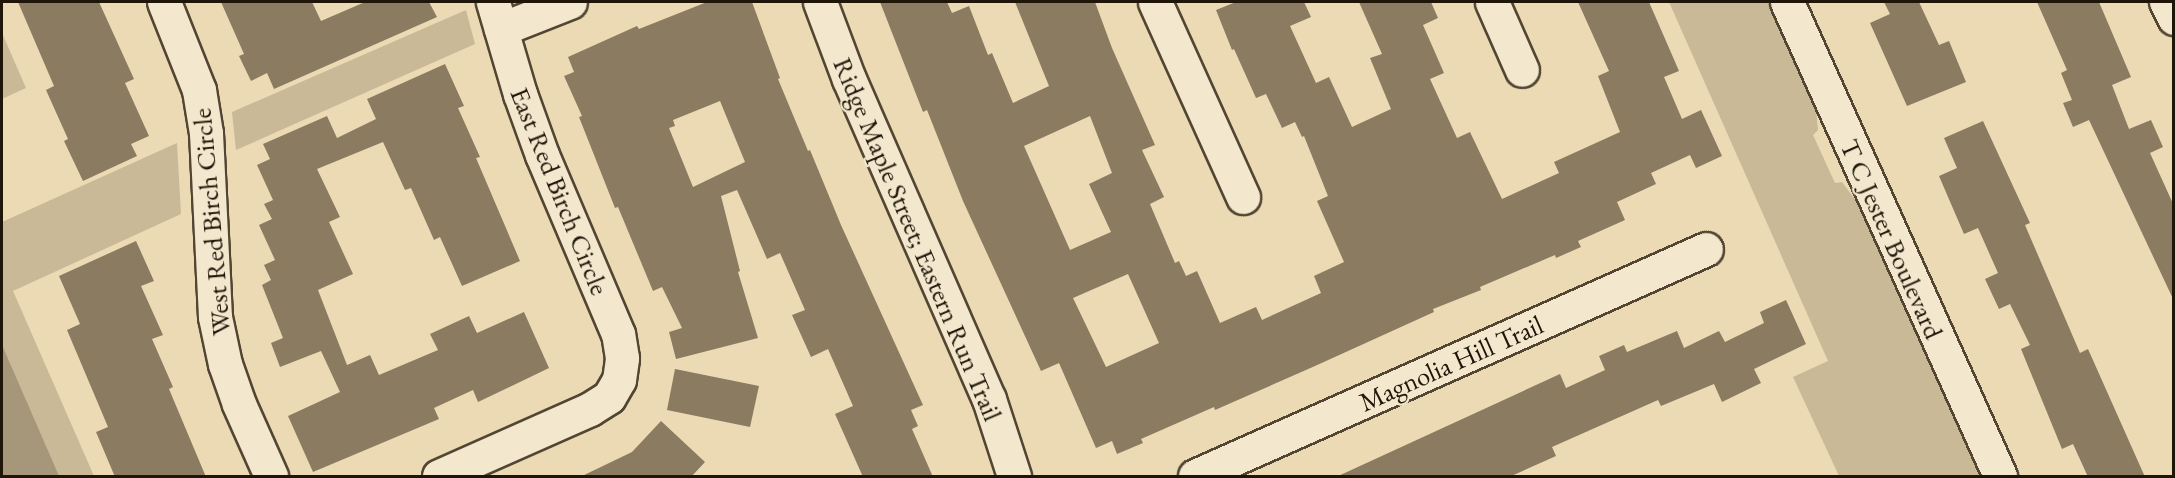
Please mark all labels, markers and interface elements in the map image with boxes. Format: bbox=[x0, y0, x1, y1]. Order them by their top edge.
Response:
street label: Ridge Maple Street; Eastern Run Trail bbox=[827, 52, 1009, 426]
street label: East Red Birch Circle bbox=[504, 82, 616, 300]
street label: West Red Birch Circle bbox=[185, 107, 237, 337]
street label: T C Jester Boulevard bbox=[1833, 134, 1951, 344]
street label: Magnolia Hill Trail bbox=[1354, 308, 1548, 418]

